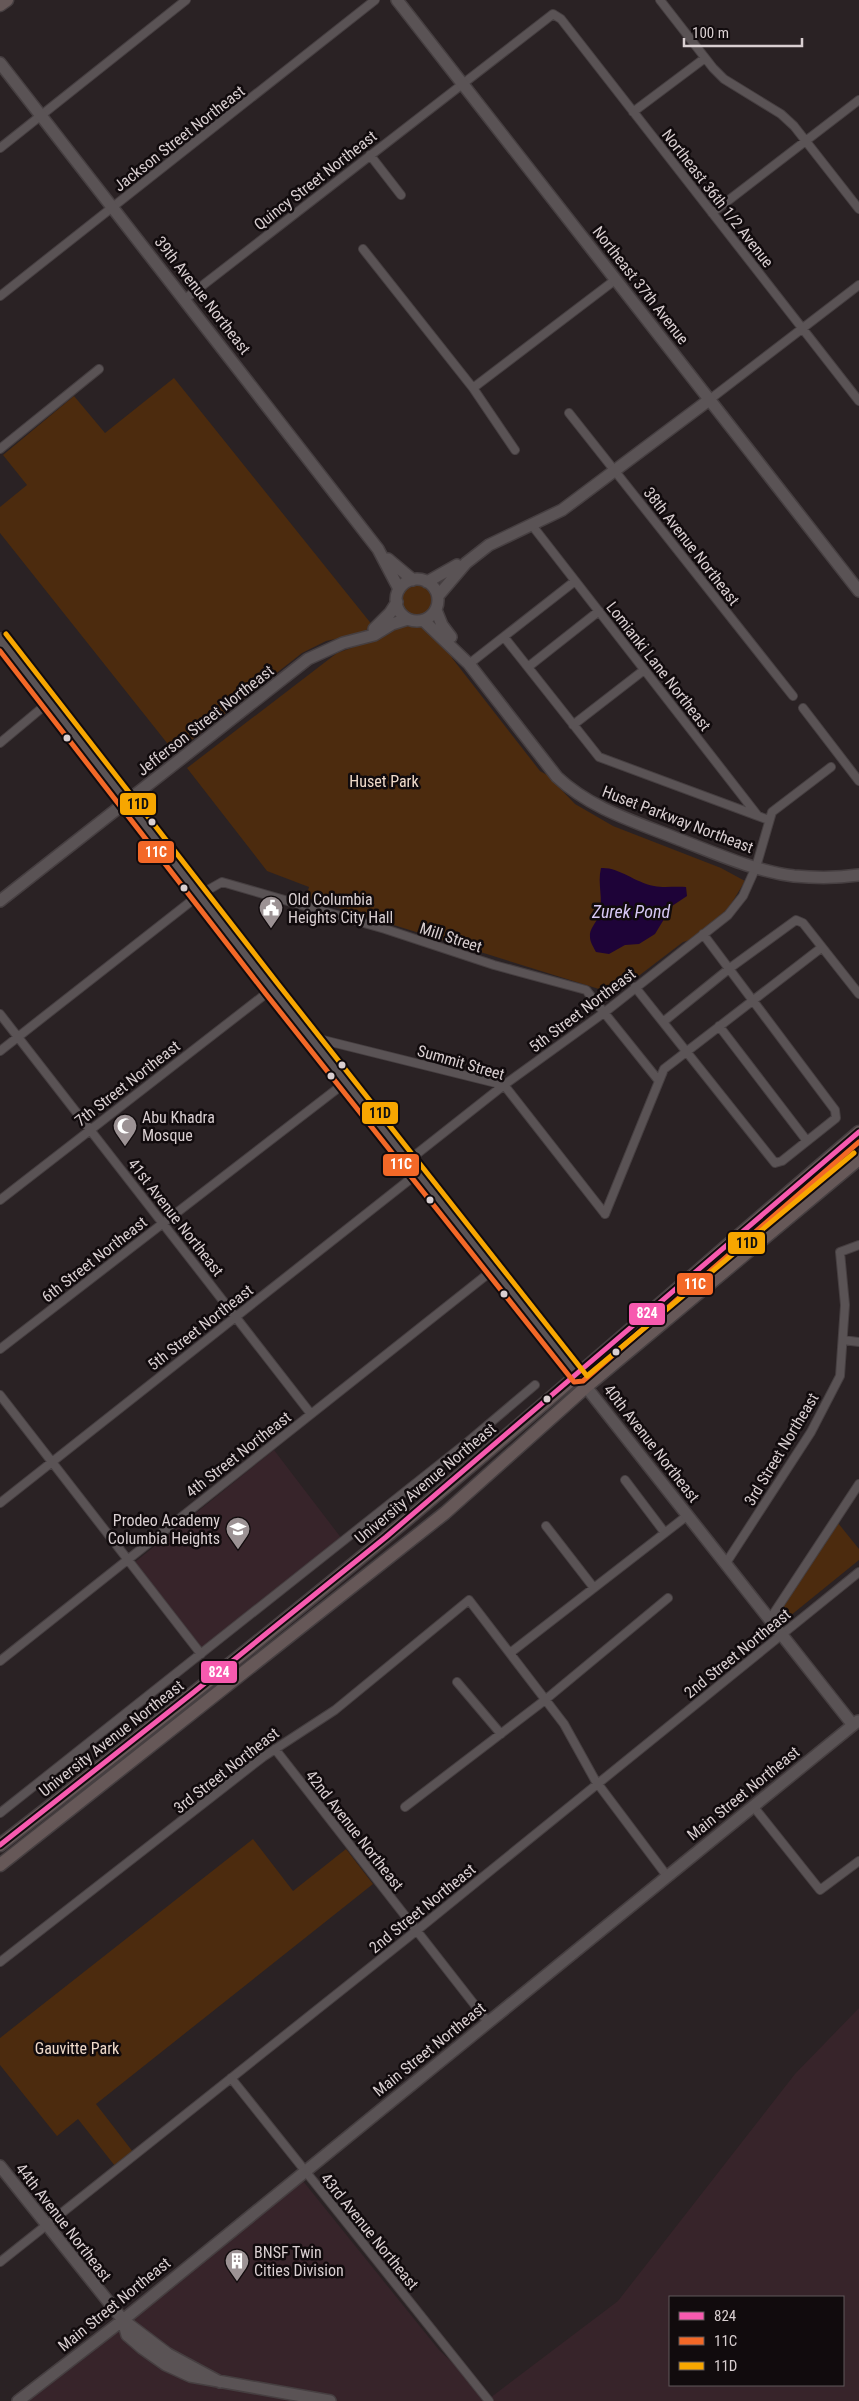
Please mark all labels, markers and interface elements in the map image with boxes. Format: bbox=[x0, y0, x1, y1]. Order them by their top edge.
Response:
scale bar bbox=[684, 15, 802, 47]
text: 100 m bbox=[692, 24, 729, 42]
street label: Jackson Street Northeast bbox=[110, 81, 249, 195]
street label: Quincy Street Northeast bbox=[250, 126, 381, 234]
street label: Northeast 36th 1/2 Avenue bbox=[658, 126, 777, 271]
street label: Northeast 37th Avenue bbox=[589, 223, 693, 348]
street label: 39th Avenue Northeast bbox=[151, 233, 255, 358]
street label: 38th Avenue Northeast bbox=[640, 484, 744, 609]
street label: Lomianki Lane Northeast bbox=[602, 598, 715, 735]
street label: Jefferson Street Northeast bbox=[133, 661, 278, 780]
unlabelled marker bbox=[62, 733, 72, 743]
park label: Huset Park bbox=[349, 772, 419, 791]
street label: Huset Parkway Northeast bbox=[599, 782, 756, 857]
line badge: 11D bbox=[119, 792, 157, 816]
text: 11D bbox=[127, 796, 149, 812]
unlabelled marker bbox=[147, 817, 157, 827]
line badge: 11C bbox=[137, 840, 175, 864]
text: 11C bbox=[145, 844, 167, 860]
unlabelled marker bbox=[179, 883, 189, 893]
place label: Old Columbia Heights City Hall bbox=[288, 890, 393, 927]
public building icon: Old Columbia Heights City Hall bbox=[258, 895, 284, 929]
water label: Zurek Pond bbox=[591, 901, 670, 922]
street label: Mill Street bbox=[417, 919, 485, 957]
street label: 5th Street Northeast bbox=[525, 964, 639, 1057]
street label: 7th Street Northeast bbox=[71, 1036, 184, 1130]
street label: Summit Street bbox=[415, 1041, 507, 1084]
unlabelled marker bbox=[337, 1060, 347, 1070]
unlabelled marker bbox=[326, 1071, 336, 1081]
line badge: 11D bbox=[361, 1101, 399, 1125]
text: 11D bbox=[369, 1105, 391, 1121]
place label: Abu Khadra Mosque bbox=[142, 1108, 215, 1145]
mosque icon: Abu Khadra Mosque bbox=[112, 1113, 138, 1147]
line badge: 11C bbox=[382, 1153, 420, 1177]
street label: 41st Avenue Northeast bbox=[124, 1155, 228, 1280]
text: 11C bbox=[390, 1156, 412, 1172]
unlabelled marker bbox=[425, 1195, 435, 1205]
street label: 6th Street Northeast bbox=[38, 1212, 151, 1306]
line badge: 11D bbox=[727, 1231, 766, 1255]
text: 11D bbox=[736, 1235, 758, 1251]
line badge: 11C bbox=[676, 1272, 714, 1296]
text: 11C bbox=[684, 1276, 706, 1292]
street label: 5th Street Northeast bbox=[144, 1280, 257, 1374]
unlabelled marker bbox=[499, 1289, 509, 1299]
line badge: 824 bbox=[628, 1302, 666, 1326]
text: 824 bbox=[636, 1305, 658, 1321]
unlabelled marker bbox=[611, 1347, 621, 1357]
street label: 40th Avenue Northeast bbox=[600, 1381, 704, 1506]
street label: 3rd Street Northeast bbox=[740, 1389, 823, 1509]
unlabelled marker bbox=[542, 1394, 552, 1404]
street label: 4th Street Northeast bbox=[182, 1407, 295, 1501]
street label: University Avenue Northeast bbox=[351, 1419, 500, 1548]
place label: Prodeo Academy Columbia Heights bbox=[108, 1511, 220, 1548]
school or university icon: Prodeo Academy Columbia Heights bbox=[225, 1516, 251, 1550]
street label: 2nd Street Northeast bbox=[680, 1605, 795, 1702]
line badge: 824 bbox=[200, 1660, 238, 1684]
text: 824 bbox=[208, 1664, 230, 1680]
street label: University Avenue Northeast bbox=[35, 1676, 188, 1801]
street label: 3rd Street Northeast bbox=[170, 1723, 283, 1817]
street label: Main Street Northeast bbox=[683, 1742, 803, 1844]
street label: 42nd Avenue Northeast bbox=[302, 1766, 408, 1895]
street label: 2nd Street Northeast bbox=[365, 1860, 480, 1957]
street label: Main Street Northeast bbox=[369, 1998, 489, 2100]
park label: Gauvitte Park bbox=[35, 2039, 120, 2058]
street label: 44th Avenue Northeast bbox=[12, 2160, 116, 2285]
street label: 43rd Avenue Northeast bbox=[317, 2169, 423, 2294]
place label: BNSF Twin Cities Division bbox=[254, 2243, 344, 2280]
building icon: BNSF Twin Cities Division bbox=[224, 2248, 250, 2282]
street label: Main Street Northeast bbox=[54, 2253, 174, 2355]
legend bbox=[669, 2296, 844, 2386]
text: 824 bbox=[714, 2307, 736, 2325]
text: 11C bbox=[714, 2332, 737, 2350]
text: 11D bbox=[714, 2357, 737, 2375]

